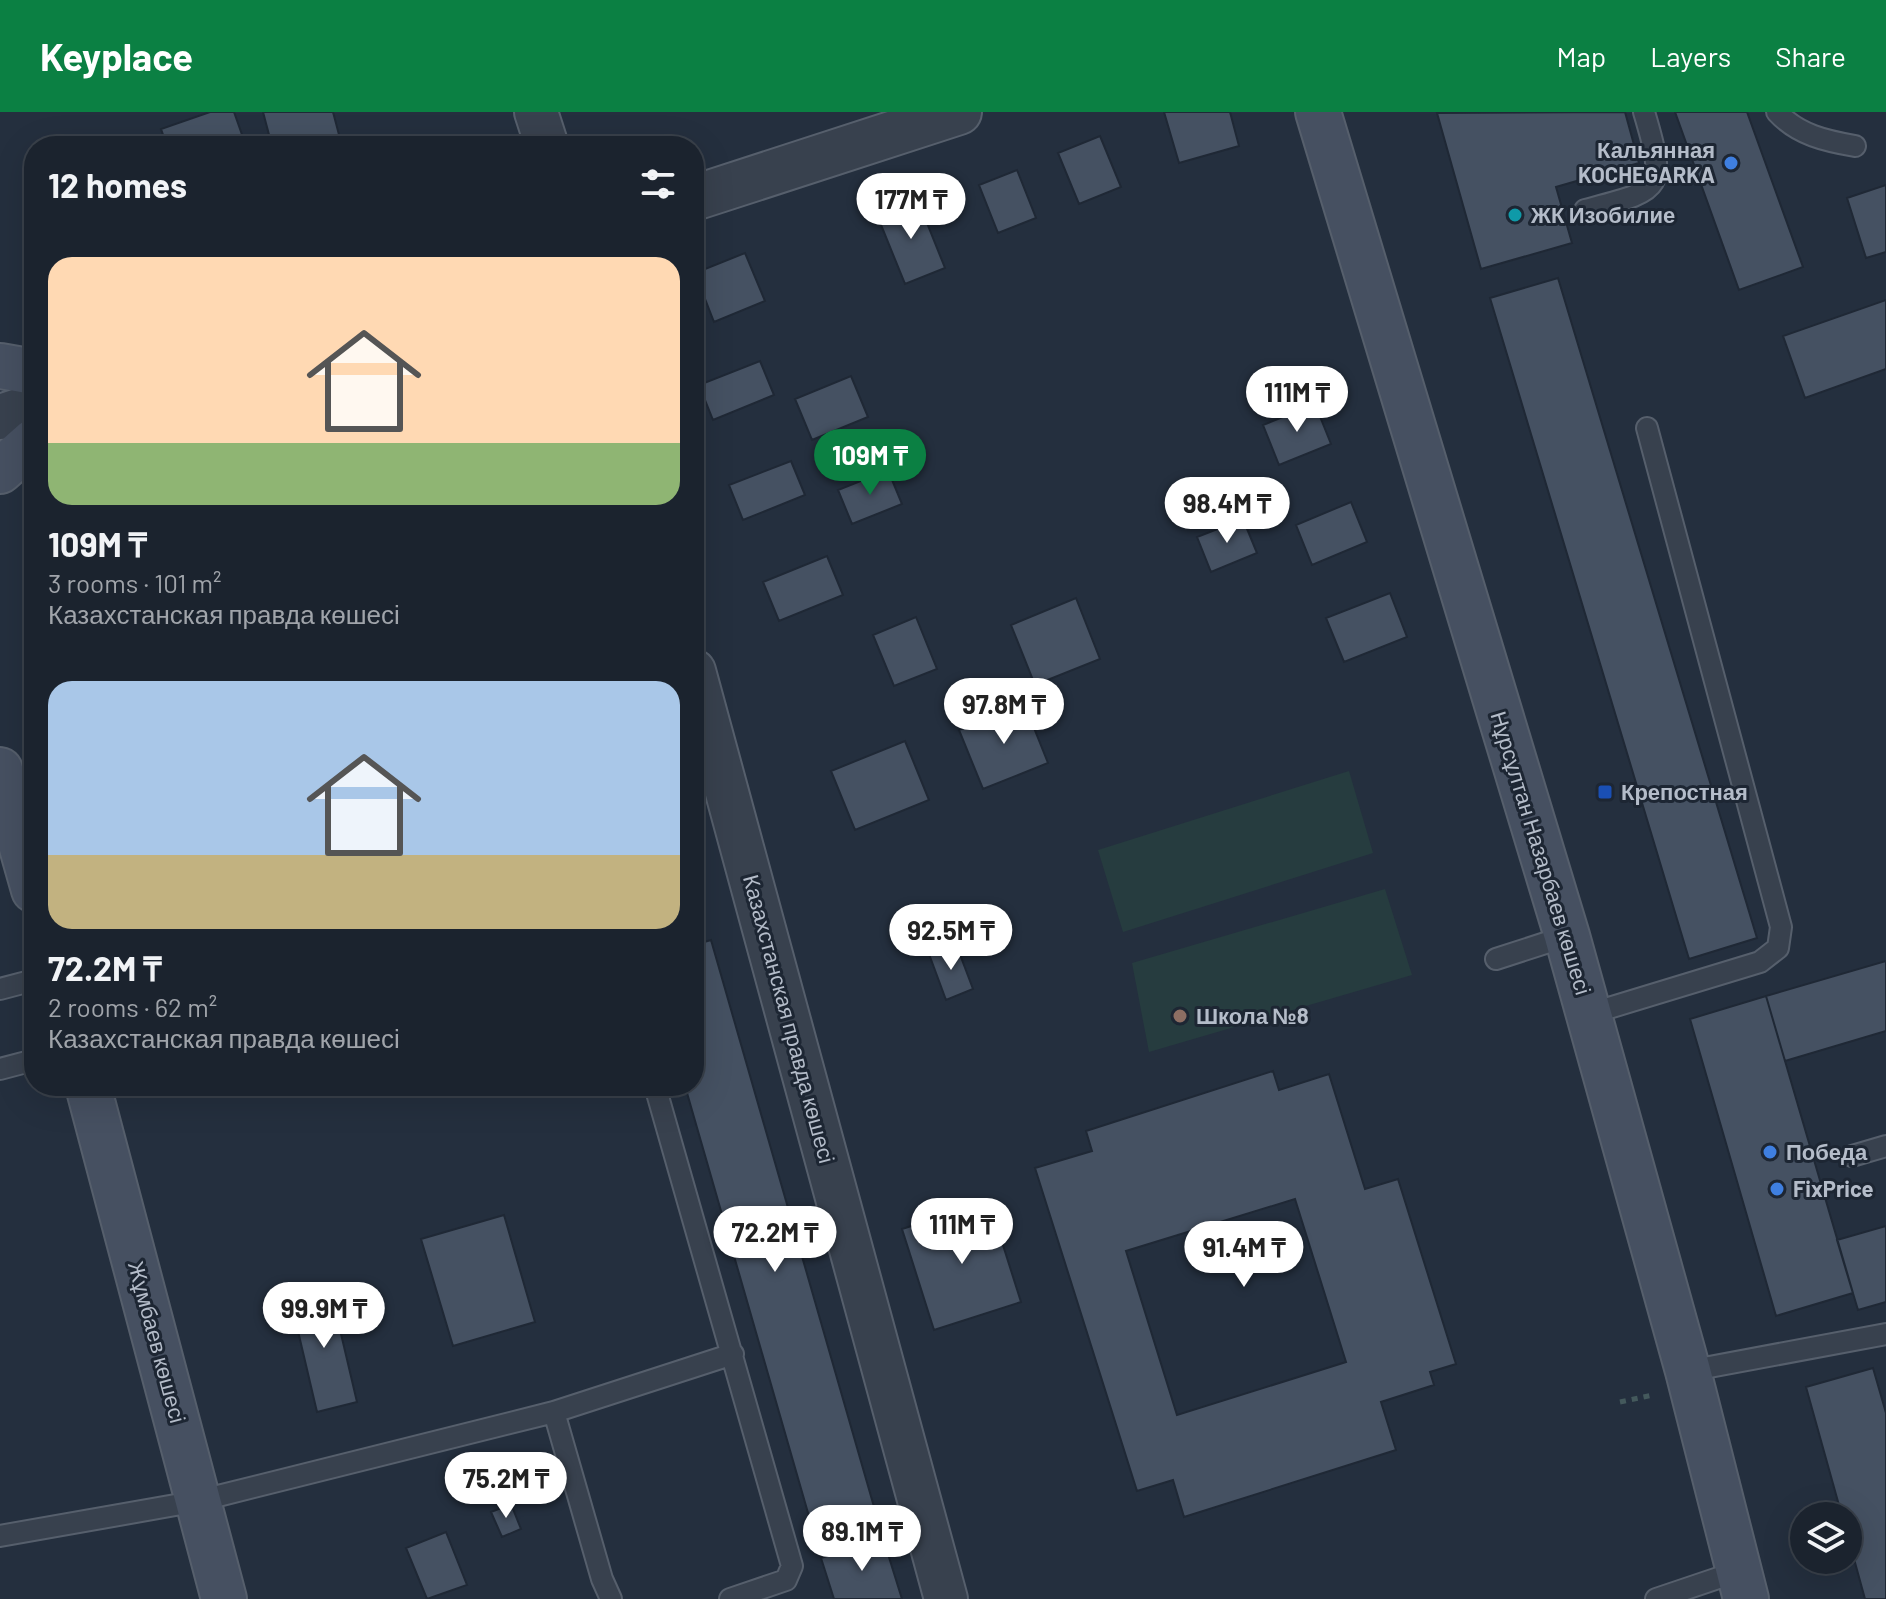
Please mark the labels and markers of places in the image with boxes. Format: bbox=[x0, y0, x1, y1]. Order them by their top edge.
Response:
place label: Кальянная KOCHEGARKA bbox=[1578, 136, 1715, 187]
marker: Кальянная KOCHEGARKA bbox=[1722, 154, 1740, 172]
pin: 177M ₸ bbox=[846, 173, 976, 241]
place label: ЖК Изобилие bbox=[1530, 201, 1675, 227]
marker: ЖК Изобилие bbox=[1506, 206, 1524, 224]
pin: 111M ₸ bbox=[1232, 366, 1362, 434]
pin: 109M ₸ bbox=[805, 429, 935, 497]
pin: 98.4M ₸ bbox=[1153, 477, 1301, 545]
pin: 97.8M ₸ bbox=[930, 678, 1078, 746]
place label: Крепостная bbox=[1621, 778, 1748, 805]
marker: Крепостная bbox=[1596, 783, 1614, 801]
pin: 92.5M ₸ bbox=[877, 904, 1025, 972]
place label: Школа №8 bbox=[1196, 1002, 1309, 1028]
marker: Школа №8 bbox=[1171, 1007, 1189, 1025]
place label: Победа bbox=[1786, 1138, 1868, 1165]
marker: Победа bbox=[1761, 1143, 1779, 1161]
place label: FixPrice bbox=[1793, 1175, 1874, 1201]
marker: FixPrice bbox=[1768, 1180, 1786, 1198]
pin: 111M ₸ bbox=[897, 1198, 1027, 1266]
pin: 72.2M ₸ bbox=[701, 1206, 849, 1274]
pin: 91.4M ₸ bbox=[1170, 1221, 1318, 1289]
pin: 99.9M ₸ bbox=[250, 1282, 398, 1350]
pin: 75.2M ₸ bbox=[432, 1452, 580, 1520]
pin: 89.1M ₸ bbox=[788, 1505, 936, 1573]

